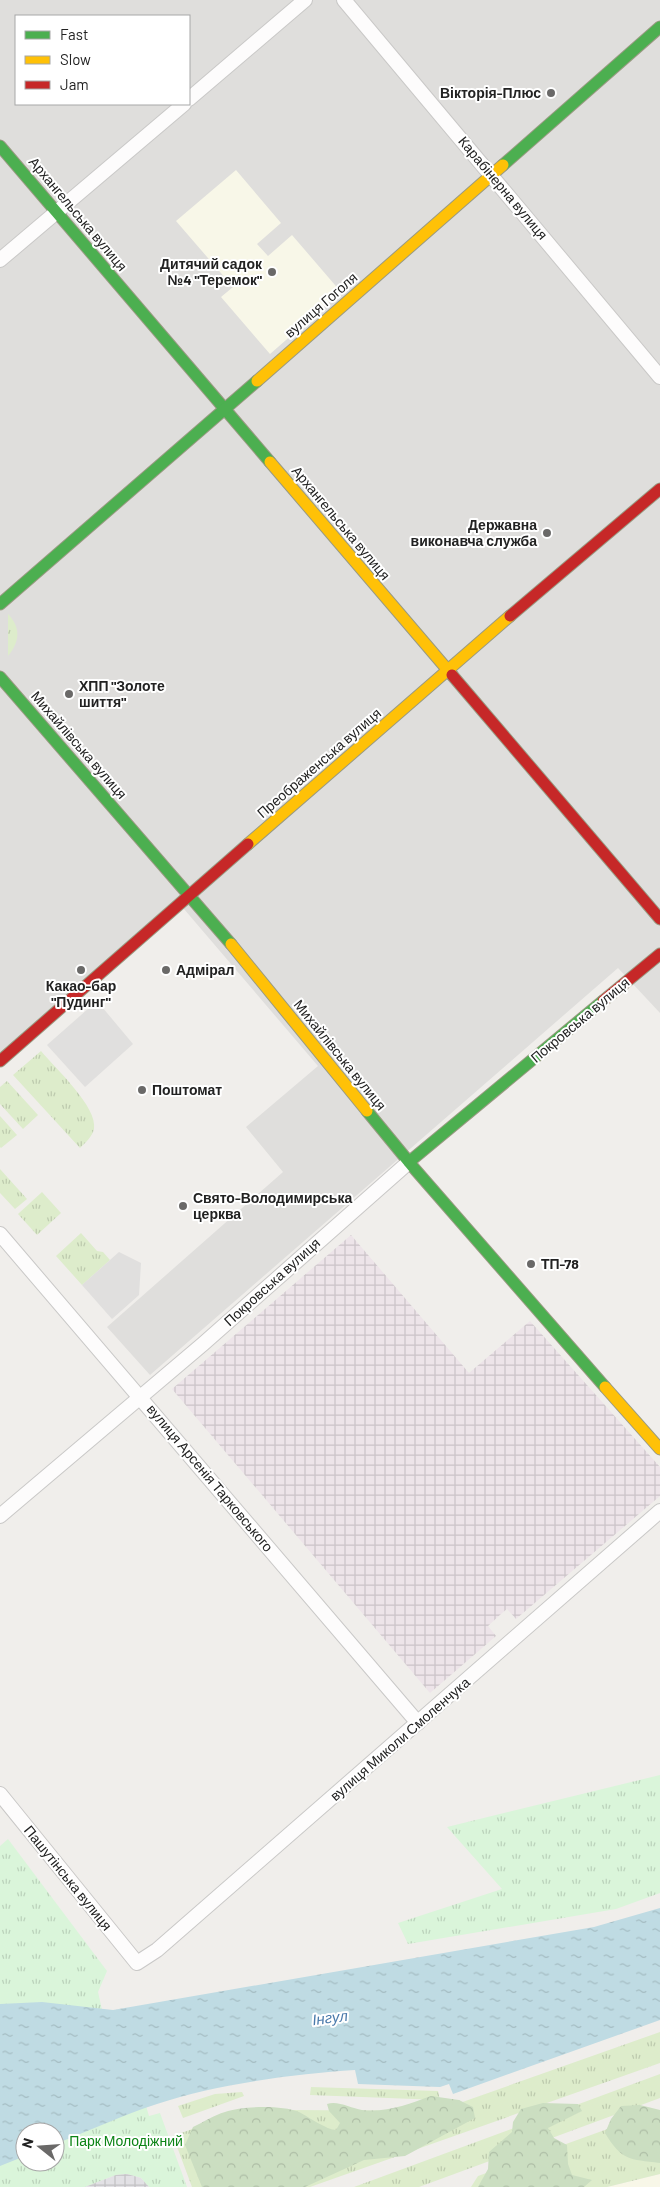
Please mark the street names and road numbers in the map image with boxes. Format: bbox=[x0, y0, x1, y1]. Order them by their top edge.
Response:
street label: Карабінерна вулиця bbox=[455, 133, 552, 243]
street label: Архангельська вулиця bbox=[26, 153, 131, 274]
street label: вулиця Гоголя bbox=[281, 268, 360, 341]
street label: Архангельська вулиця bbox=[289, 462, 394, 583]
street label: Михайлівська вулиця bbox=[28, 687, 131, 802]
street label: Преображенська вулиця bbox=[253, 704, 384, 821]
street label: Покровська вулиця bbox=[527, 973, 632, 1066]
street label: Михайлівська вулиця bbox=[291, 996, 390, 1113]
street label: Покровська вулиця bbox=[220, 1234, 323, 1329]
street label: вулиця Арсенія Тарковського bbox=[144, 1401, 277, 1555]
street label: вулиця Миколи Смоленчука bbox=[326, 1673, 473, 1804]
street label: Пашутінська вулиця bbox=[21, 1822, 116, 1934]

